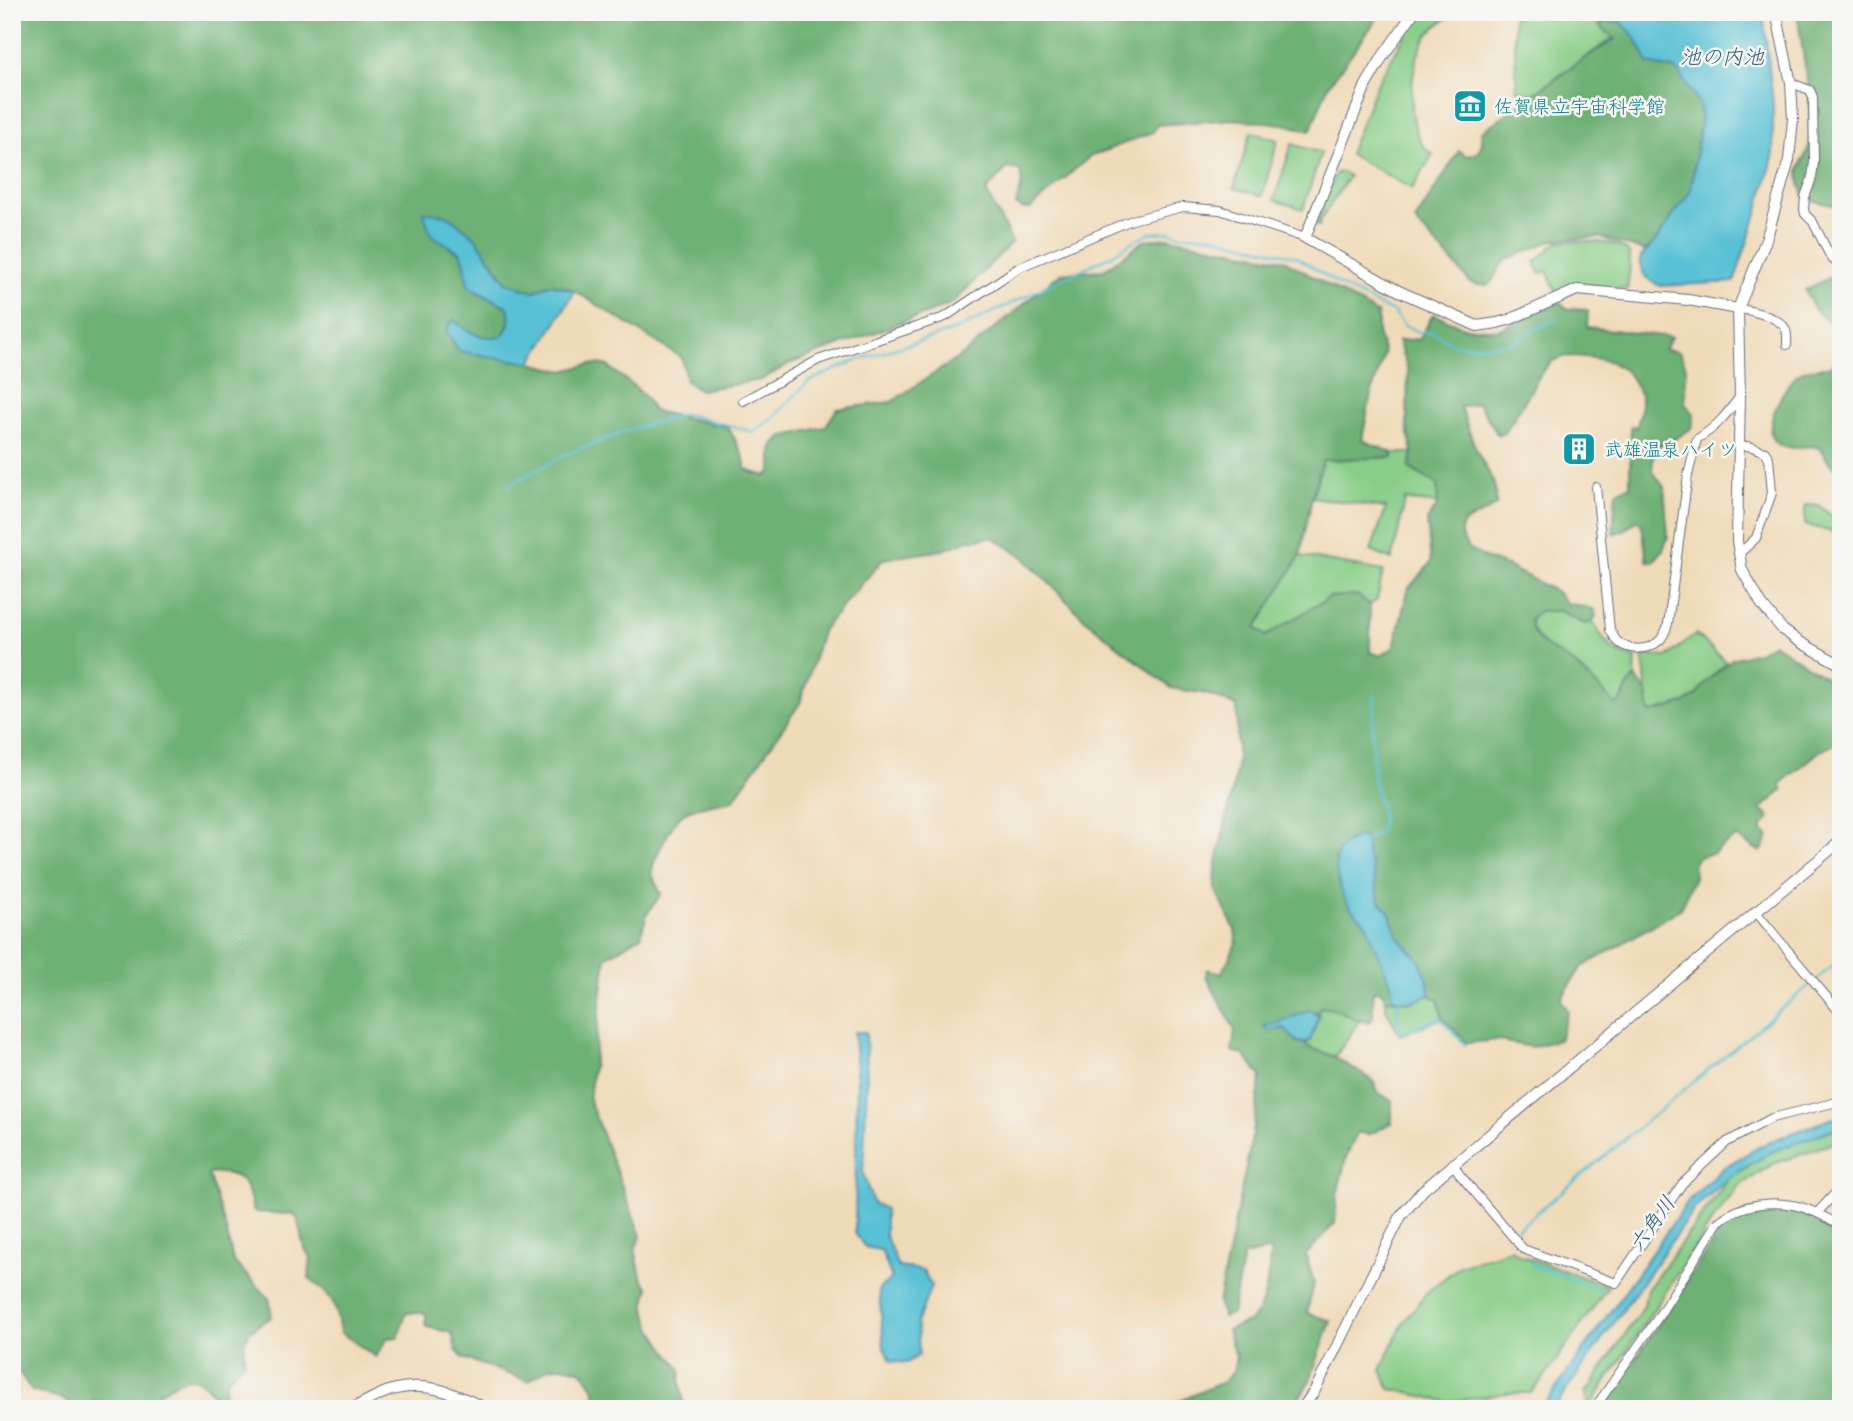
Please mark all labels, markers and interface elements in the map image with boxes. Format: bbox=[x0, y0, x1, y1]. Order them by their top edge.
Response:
water label: 池の内池 bbox=[1680, 39, 1765, 71]
museum icon: 佐賀県立宇宙科学館 bbox=[1451, 87, 1489, 125]
place label: 佐賀県立宇宙科学館 bbox=[1494, 91, 1665, 119]
building icon: 武雄温泉ハイツ bbox=[1560, 430, 1598, 468]
place label: 武雄温泉ハイツ bbox=[1604, 434, 1737, 462]
water label: 六角川 bbox=[1619, 1188, 1682, 1258]

